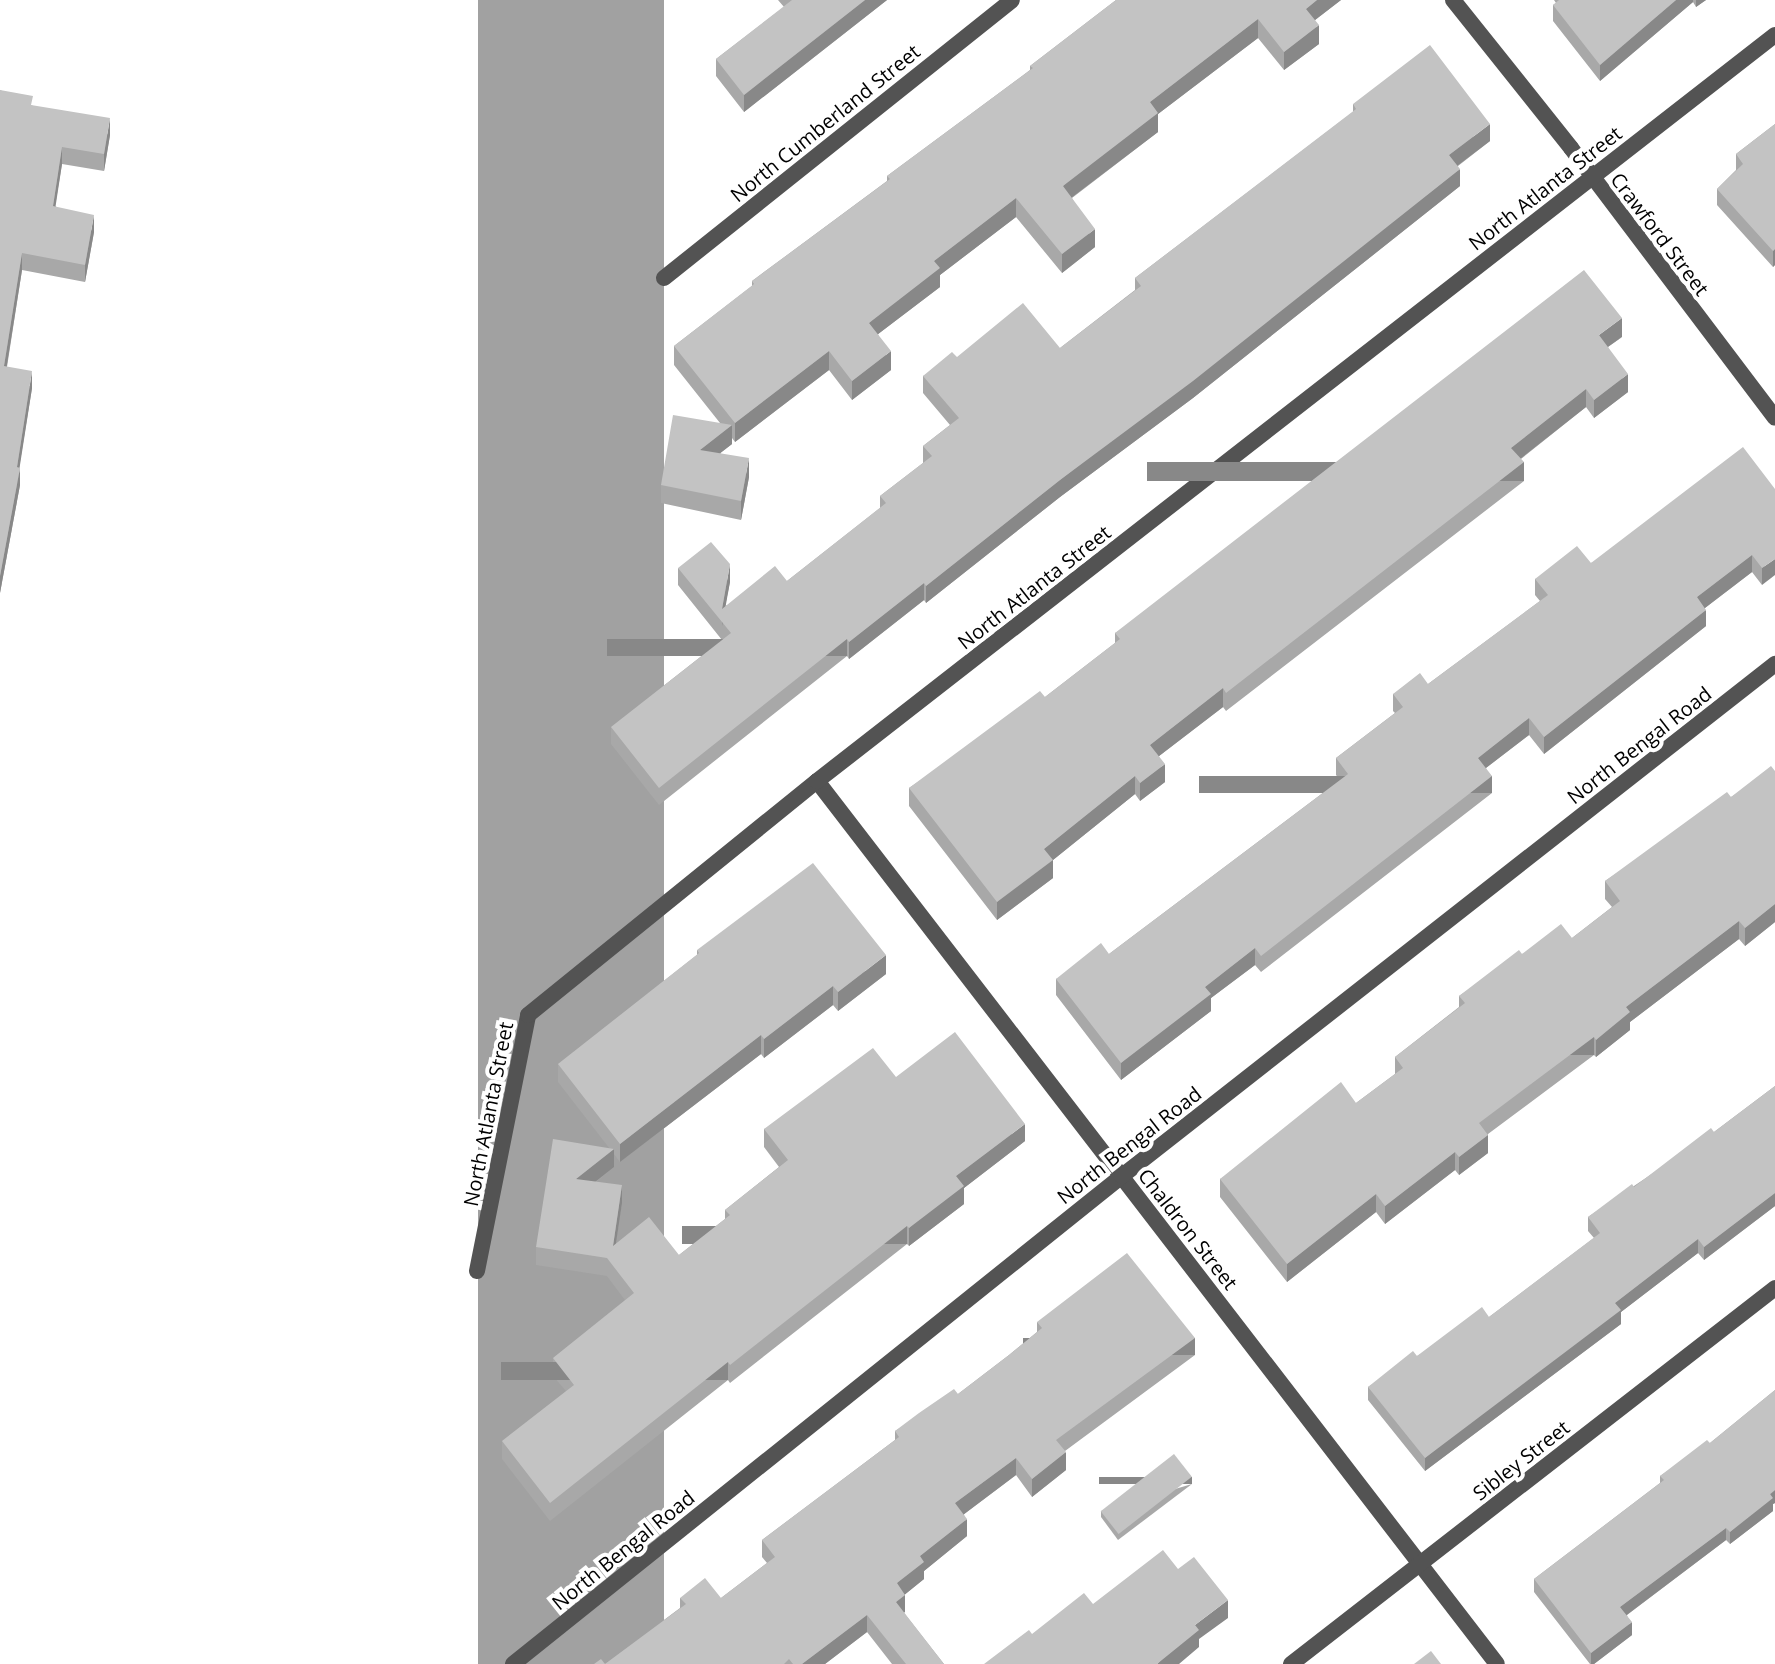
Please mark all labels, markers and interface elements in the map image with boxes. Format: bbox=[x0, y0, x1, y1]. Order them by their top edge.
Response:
street label: North Cumberland Street bbox=[726, 39, 924, 207]
street label: North Atlanta Street bbox=[1464, 121, 1626, 255]
street label: Crawford Street bbox=[1606, 168, 1714, 300]
street label: North Atlanta Street bbox=[953, 520, 1115, 654]
street label: North Bengal Road bbox=[1562, 681, 1716, 809]
street label: North Atlanta Street bbox=[458, 1020, 518, 1208]
street label: North Bengal Road bbox=[1052, 1081, 1206, 1209]
street label: Chaldron Street bbox=[1133, 1164, 1243, 1294]
street label: Sibley Street bbox=[1468, 1415, 1574, 1505]
street label: North Bengal Road bbox=[547, 1485, 699, 1615]

